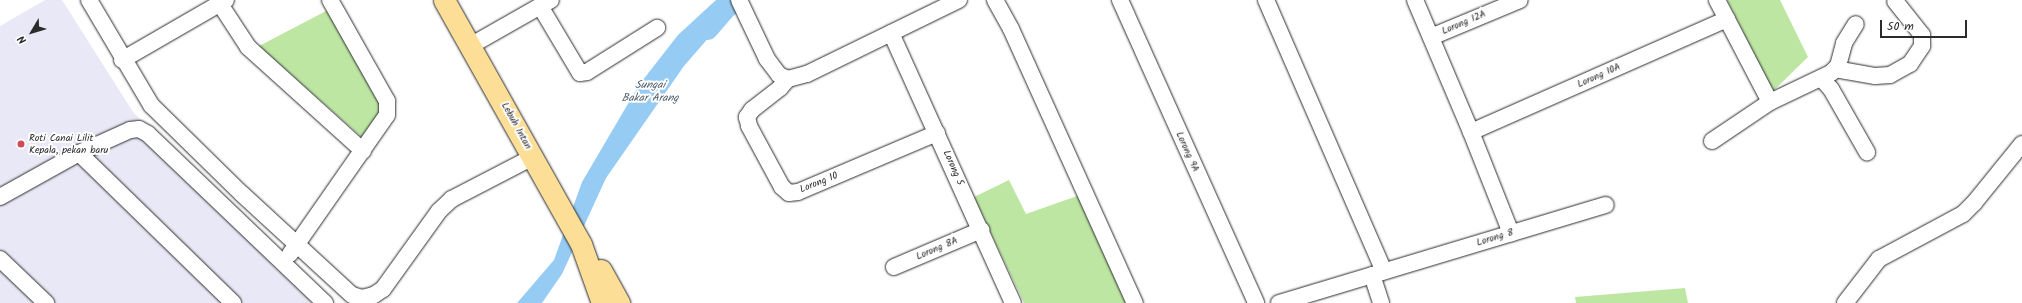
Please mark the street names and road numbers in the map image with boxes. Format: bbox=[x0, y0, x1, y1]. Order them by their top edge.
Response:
street label: Lorong 12A bbox=[1440, 8, 1488, 38]
street label: Lorong 10A bbox=[1575, 61, 1623, 91]
street label: Lebuh Intan bbox=[498, 100, 534, 152]
street label: Lorong 9A bbox=[1173, 130, 1201, 174]
street label: Lorong 5 bbox=[940, 149, 966, 187]
street label: Lorong 10 bbox=[798, 170, 840, 196]
street label: Lorong 8 bbox=[1475, 227, 1515, 249]
street label: Lorong 8A bbox=[914, 235, 960, 263]

